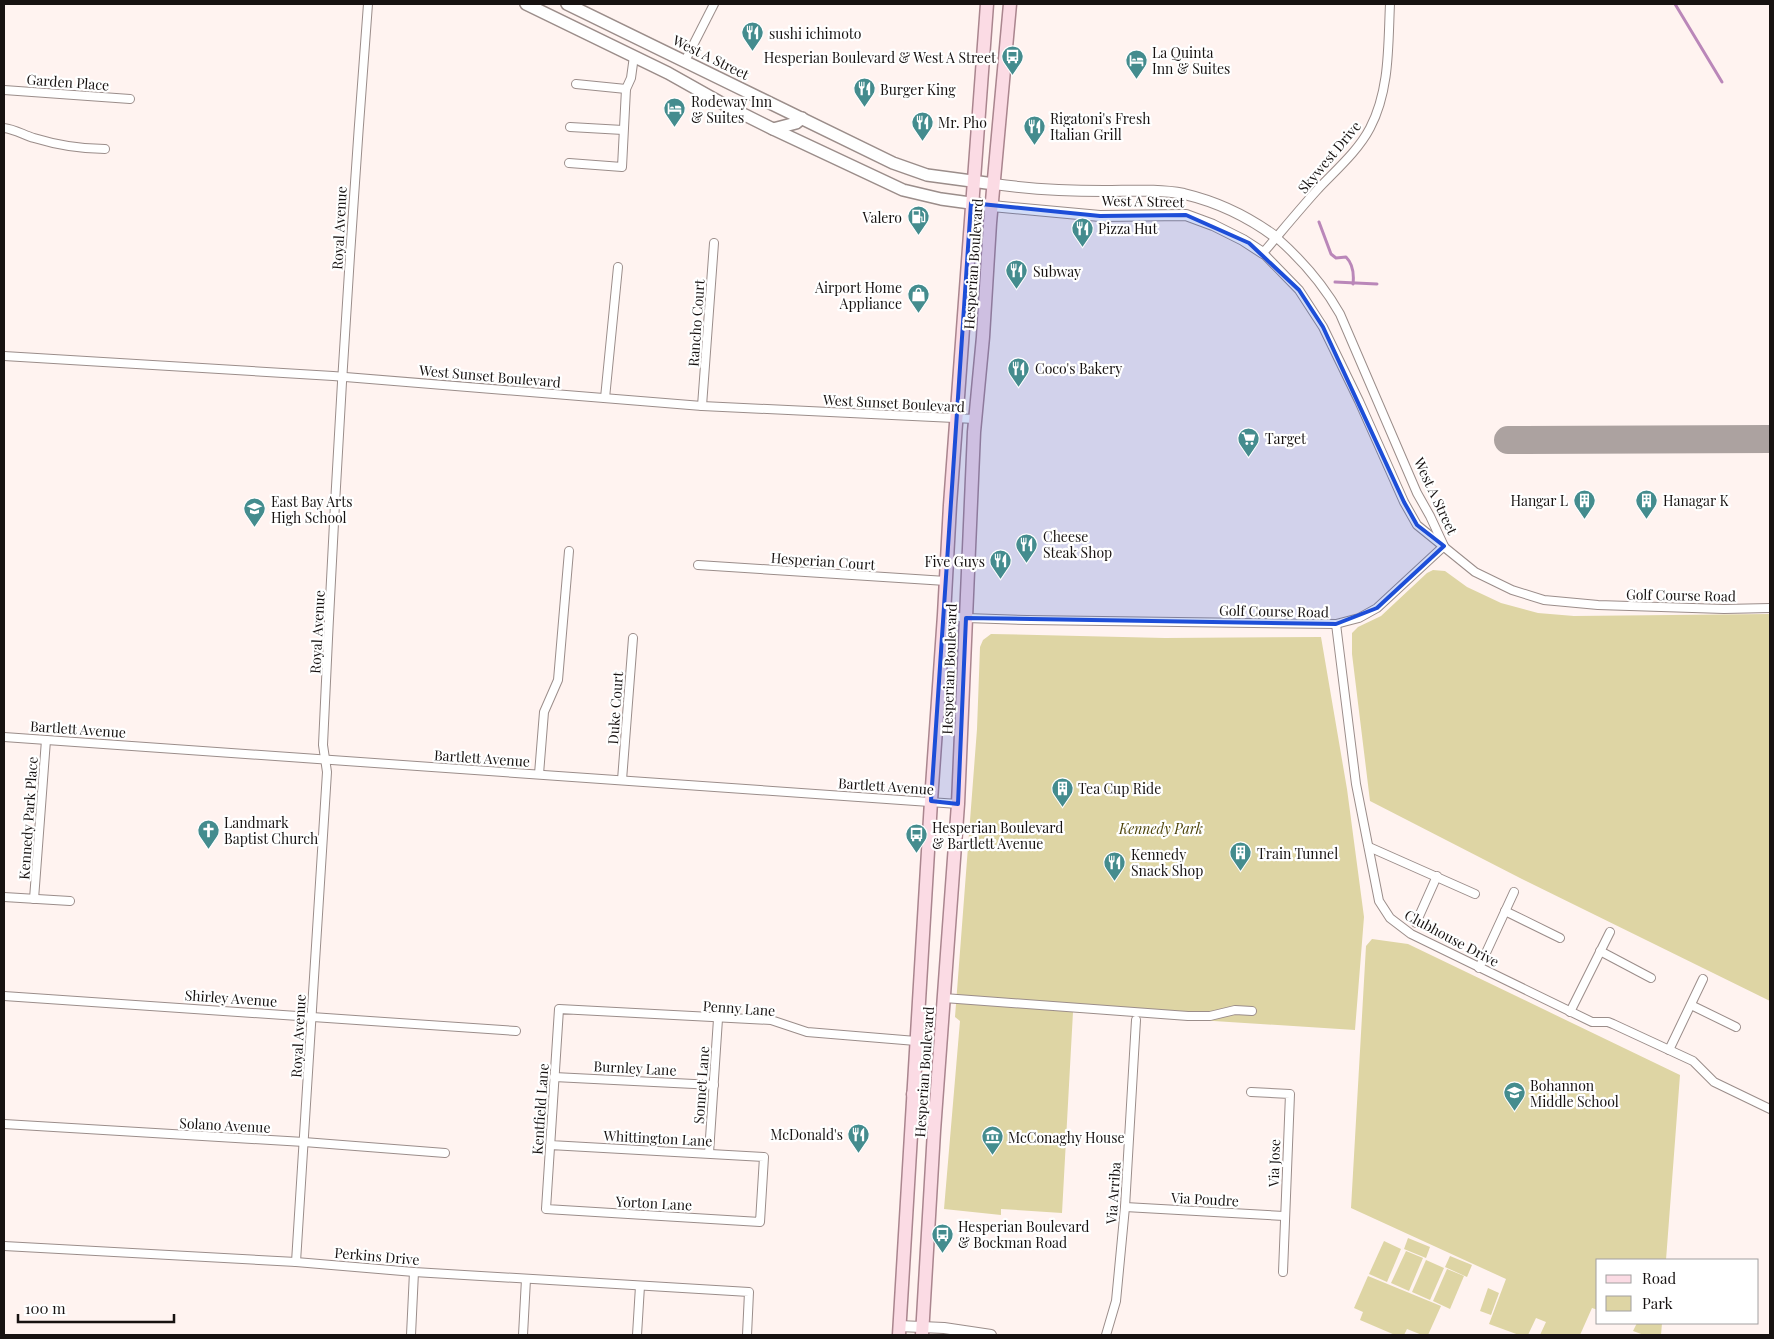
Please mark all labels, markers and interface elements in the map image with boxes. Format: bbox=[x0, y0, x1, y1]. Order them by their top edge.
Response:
restaurant icon: sushi ichimoto bbox=[741, 21, 765, 52]
place label: sushi ichimoto bbox=[769, 24, 862, 43]
street label: West A Street bbox=[669, 30, 753, 84]
place label: La Quinta Inn & Suites bbox=[1152, 43, 1230, 78]
bus stop icon: Hesperian Boulevard & West A Street bbox=[1000, 45, 1024, 76]
place label: Hesperian Boulevard & West A Street bbox=[764, 48, 997, 67]
hotel icon: La Quinta Inn & Suites bbox=[1124, 48, 1148, 79]
street label: Garden Place bbox=[26, 70, 110, 94]
restaurant icon: Burger King bbox=[852, 77, 876, 108]
place label: Burger King bbox=[880, 80, 956, 99]
place label: Rodeway Inn & Suites bbox=[691, 92, 773, 127]
hotel icon: Rodeway Inn & Suites bbox=[663, 97, 687, 128]
place label: Rigatoni's Fresh Italian Grill bbox=[1050, 109, 1151, 144]
restaurant icon: Mr. Pho bbox=[910, 110, 934, 141]
place label: Mr. Pho bbox=[938, 113, 987, 132]
restaurant icon: Rigatoni's Fresh Italian Grill bbox=[1022, 114, 1046, 145]
street label: Skywest Drive bbox=[1293, 117, 1365, 197]
street label: Royal Avenue bbox=[327, 186, 351, 270]
street label: West A Street bbox=[1101, 191, 1186, 211]
street label: Hesperian Boulevard bbox=[959, 198, 987, 330]
fuel station icon: Valero bbox=[906, 205, 930, 236]
place label: Valero bbox=[861, 208, 902, 227]
restaurant icon: Pizza Hut bbox=[1070, 216, 1094, 247]
place label: Pizza Hut bbox=[1098, 219, 1158, 238]
restaurant icon: Subway bbox=[1005, 259, 1029, 290]
place label: Subway bbox=[1033, 262, 1081, 281]
street label: Rancho Court bbox=[683, 278, 709, 367]
place label: Airport Home Appliance bbox=[814, 278, 902, 313]
shop icon: Airport Home Appliance bbox=[906, 283, 930, 314]
restaurant icon: Coco's Bakery bbox=[1007, 356, 1031, 387]
place label: Coco's Bakery bbox=[1035, 359, 1122, 378]
street label: West Sunset Boulevard bbox=[417, 360, 562, 392]
street label: West Sunset Boulevard bbox=[822, 390, 965, 416]
supermarket icon: Target bbox=[1237, 426, 1261, 457]
place label: Target bbox=[1265, 429, 1307, 448]
street label: West A Street bbox=[1409, 454, 1463, 538]
building icon: Hangar L bbox=[1572, 488, 1596, 519]
building icon: Hanagar K bbox=[1635, 488, 1659, 519]
place label: Hangar L bbox=[1510, 491, 1568, 510]
place label: Hanagar K bbox=[1663, 491, 1729, 510]
place label: East Bay Arts High School bbox=[271, 492, 353, 527]
school or university icon: East Bay Arts High School bbox=[243, 497, 267, 528]
place label: Cheese Steak Shop bbox=[1043, 527, 1112, 562]
restaurant icon: Cheese Steak Shop bbox=[1015, 532, 1039, 563]
street label: Hesperian Court bbox=[770, 548, 877, 574]
restaurant icon: Five Guys bbox=[989, 549, 1013, 580]
place label: Five Guys bbox=[924, 552, 985, 571]
street label: Golf Course Road bbox=[1626, 585, 1736, 605]
street label: Royal Avenue bbox=[305, 590, 329, 674]
street label: Golf Course Road bbox=[1219, 601, 1329, 621]
street label: Hesperian Boulevard bbox=[937, 603, 961, 735]
street label: Duke Court bbox=[603, 670, 627, 745]
street label: Bartlett Avenue bbox=[29, 716, 127, 742]
street label: Bartlett Avenue bbox=[433, 745, 531, 771]
street label: Kennedy Park Place bbox=[14, 756, 42, 880]
street label: Bartlett Avenue bbox=[837, 773, 935, 799]
building icon: Tea Cup Ride bbox=[1050, 776, 1074, 807]
place label: Tea Cup Ride bbox=[1078, 779, 1161, 798]
place label: Landmark Baptist Church bbox=[224, 813, 319, 848]
church icon: Landmark Baptist Church bbox=[196, 818, 220, 849]
place label: Hesperian Boulevard & Bartlett Avenue bbox=[932, 818, 1063, 853]
park label: Kennedy Park bbox=[1118, 819, 1203, 838]
bus stop icon: Hesperian Boulevard & Bartlett Avenue bbox=[904, 823, 928, 854]
building icon: Train Tunnel bbox=[1229, 841, 1253, 872]
place label: Train Tunnel bbox=[1257, 844, 1338, 863]
place label: Kennedy Snack Shop bbox=[1131, 845, 1203, 880]
restaurant icon: Kennedy Snack Shop bbox=[1103, 850, 1127, 881]
street label: Clubhouse Drive bbox=[1401, 905, 1503, 971]
street label: Shirley Avenue bbox=[184, 985, 278, 1011]
street label: Royal Avenue bbox=[286, 994, 310, 1078]
street label: Penny Lane bbox=[702, 996, 776, 1020]
street label: Hesperian Boulevard bbox=[910, 1006, 938, 1138]
street label: Sonnet Lane bbox=[689, 1045, 713, 1125]
street label: Burnley Lane bbox=[593, 1056, 677, 1080]
street label: Kentfield Lane bbox=[527, 1063, 553, 1155]
place label: Bohannon Middle School bbox=[1530, 1076, 1619, 1111]
school or university icon: Bohannon Middle School bbox=[1502, 1081, 1526, 1112]
street label: Solano Avenue bbox=[179, 1113, 271, 1137]
restaurant icon: McDonald's bbox=[847, 1122, 871, 1153]
place label: McDonald's bbox=[770, 1125, 843, 1144]
museum icon: McConaghy House bbox=[980, 1125, 1004, 1156]
street label: Whittington Lane bbox=[602, 1126, 713, 1150]
place label: McConaghy House bbox=[1008, 1128, 1125, 1147]
street label: Via Jose bbox=[1264, 1139, 1284, 1188]
street label: Via Arriba bbox=[1101, 1161, 1125, 1226]
street label: Via Poudre bbox=[1170, 1188, 1239, 1210]
street label: Yorton Lane bbox=[614, 1191, 693, 1214]
place label: Hesperian Boulevard & Bockman Road bbox=[958, 1217, 1089, 1252]
bus stop icon: Hesperian Boulevard & Bockman Road bbox=[930, 1222, 954, 1253]
street label: Perkins Drive bbox=[334, 1243, 420, 1269]
legend bbox=[1596, 1259, 1759, 1324]
text: Road bbox=[1642, 1268, 1676, 1288]
scale bar bbox=[18, 1292, 174, 1324]
text: Park bbox=[1642, 1293, 1674, 1313]
text: 100 m bbox=[25, 1298, 66, 1318]

